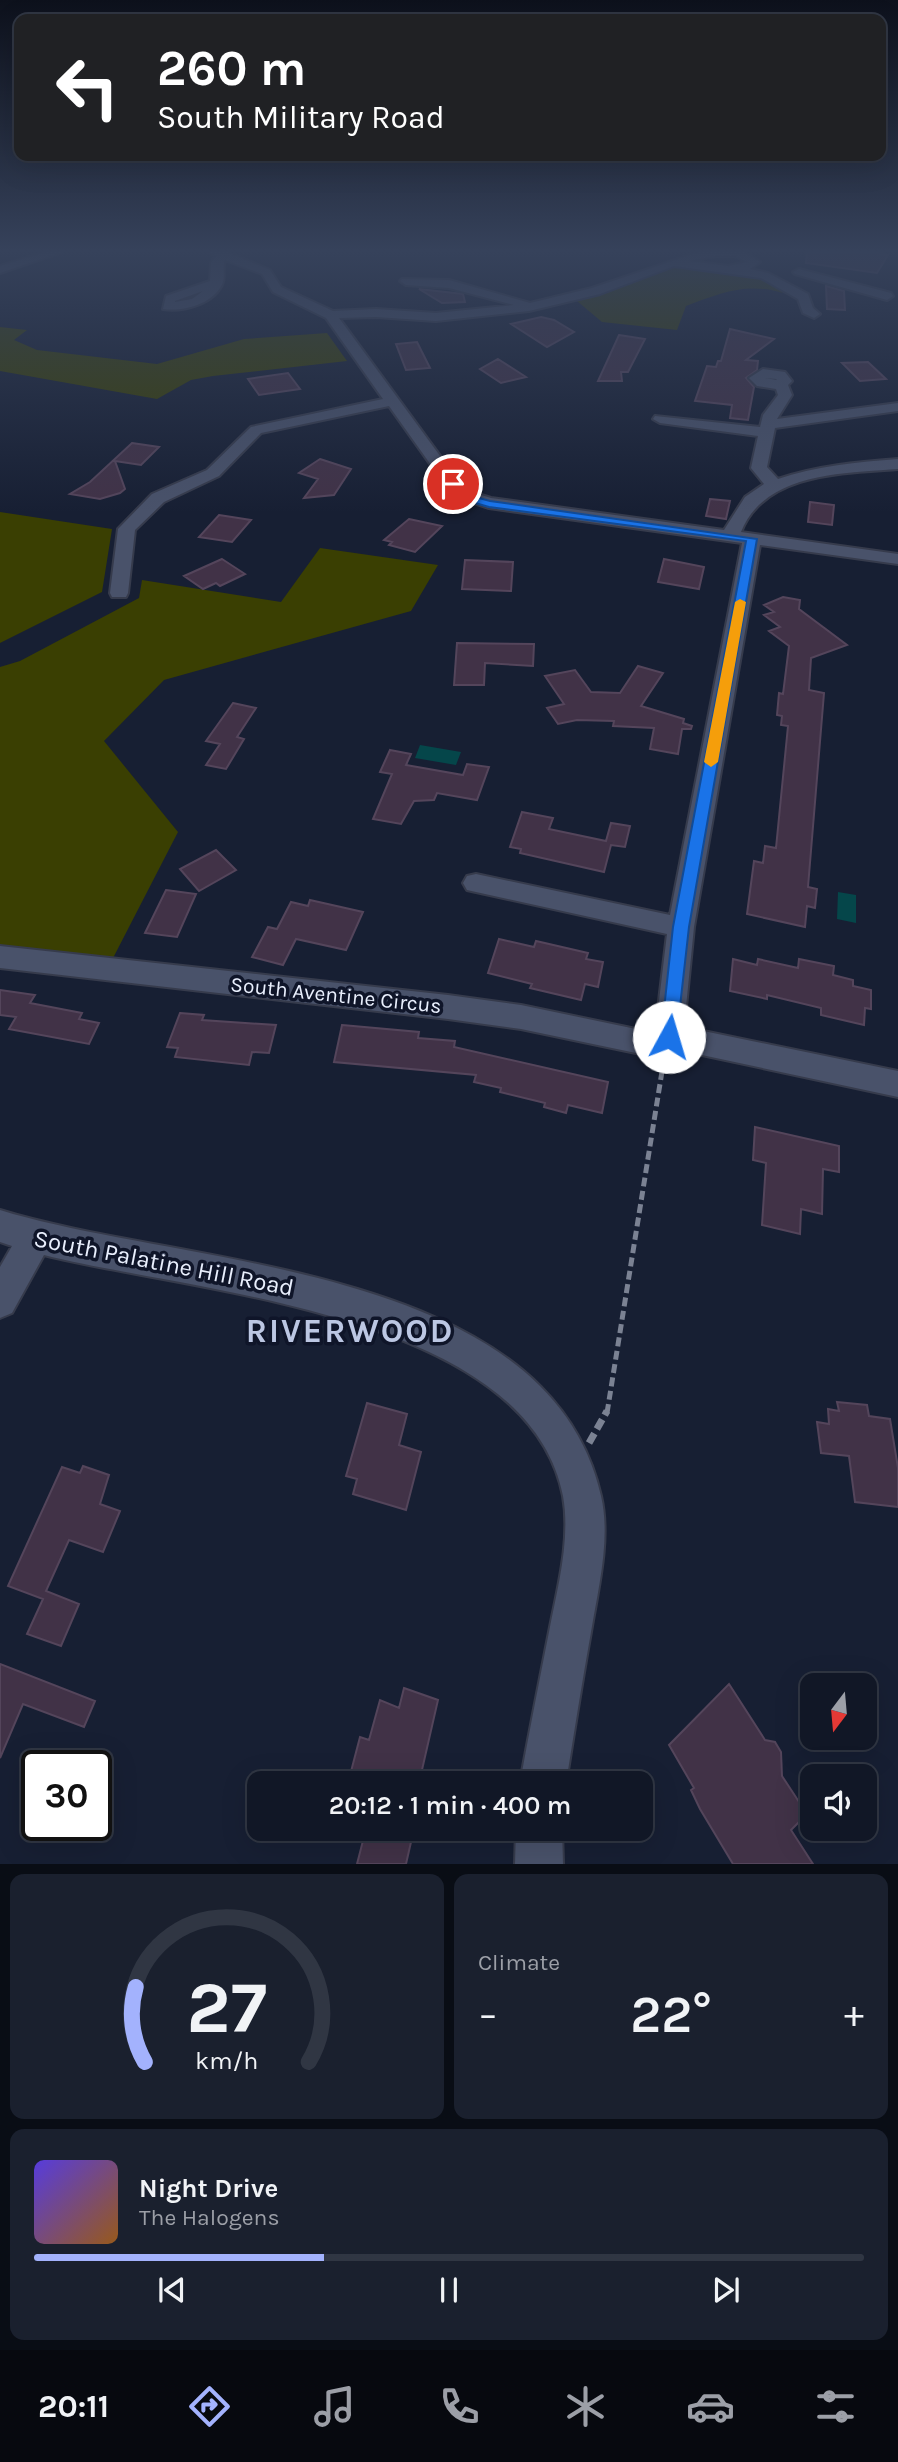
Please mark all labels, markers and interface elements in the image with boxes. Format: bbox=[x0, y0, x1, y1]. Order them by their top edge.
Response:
text: 260 m bbox=[157, 40, 306, 97]
icon: left bbox=[42, 42, 133, 133]
text: South Military Road bbox=[157, 99, 445, 136]
pin bbox=[423, 454, 483, 514]
icon: arrive bbox=[434, 465, 472, 503]
street label: South Aventine Circus bbox=[229, 972, 443, 1018]
position arrow bbox=[632, 1000, 706, 1074]
street label: South Palatine Hill Road bbox=[32, 1224, 296, 1302]
district label: RIVERWOOD bbox=[246, 1312, 454, 1350]
north arrow bbox=[800, 1673, 877, 1750]
map controls bbox=[800, 1673, 877, 1841]
speed limit sign: 30 bbox=[21, 1750, 112, 1841]
button: sound bbox=[800, 1764, 877, 1841]
text: 20:12 · 1 min · 400 m bbox=[329, 1790, 571, 1821]
text: Climate bbox=[478, 1949, 560, 1976]
text: 27 bbox=[187, 1966, 267, 2051]
text: 22° bbox=[630, 1984, 712, 2045]
text: − bbox=[478, 1992, 498, 2037]
text: + bbox=[844, 1992, 864, 2037]
text: km/h bbox=[195, 2046, 259, 2075]
text: Night Drive bbox=[139, 2173, 278, 2204]
text: The Halogens bbox=[139, 2204, 279, 2231]
icon: previous bbox=[153, 2271, 191, 2309]
icon: pause bbox=[430, 2271, 468, 2309]
icon: next bbox=[707, 2271, 745, 2309]
icon: directions bbox=[185, 2382, 234, 2431]
icon: music bbox=[310, 2382, 359, 2431]
icon: phone bbox=[435, 2382, 484, 2431]
icon: climate bbox=[561, 2382, 610, 2431]
icon: car bbox=[686, 2382, 735, 2431]
icon: filters bbox=[811, 2382, 860, 2431]
text: 20:11 bbox=[38, 2388, 109, 2425]

